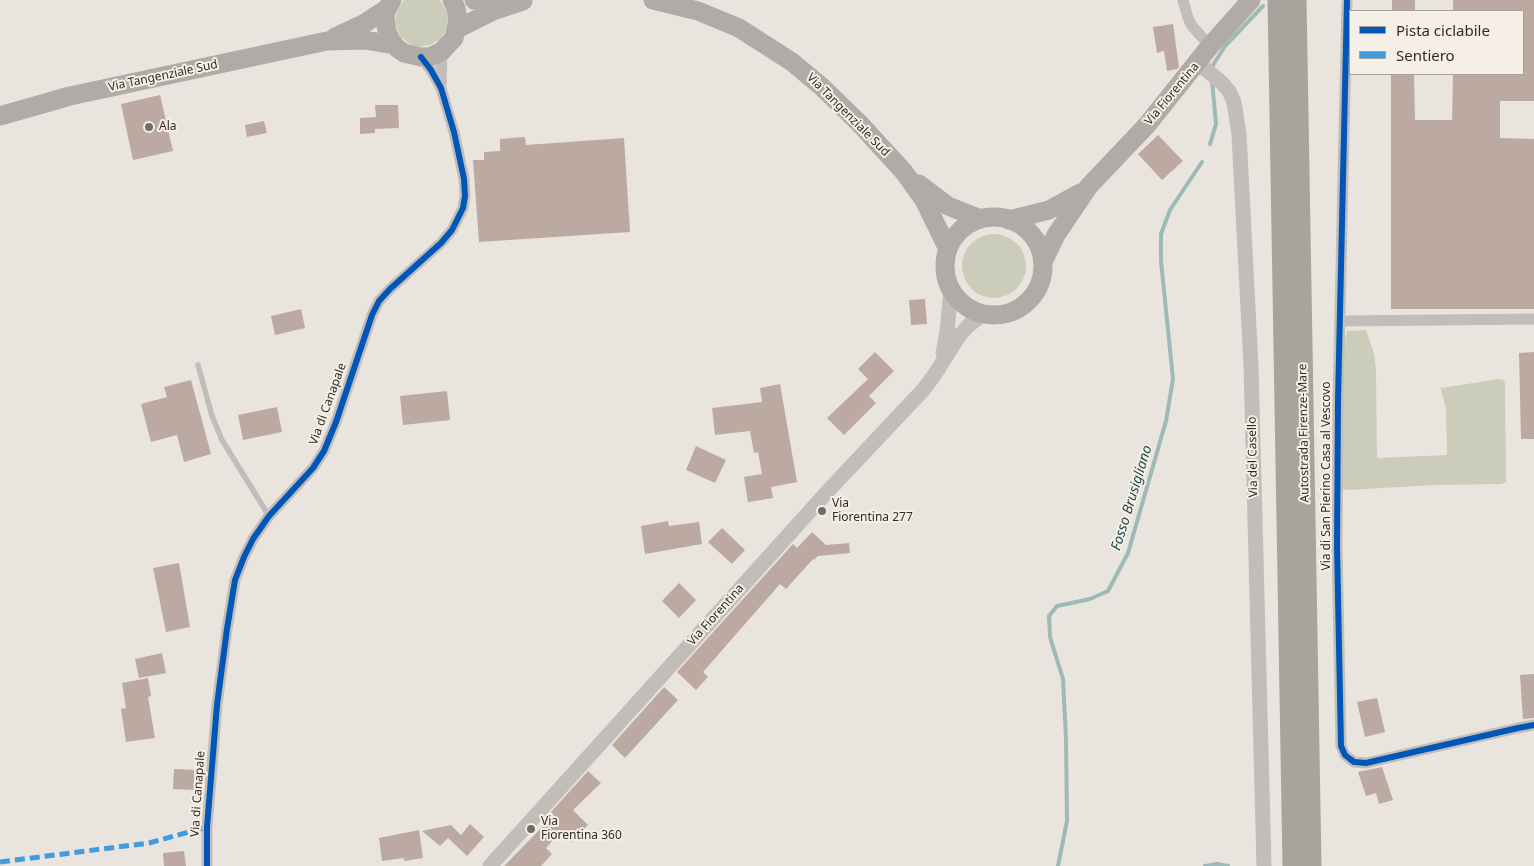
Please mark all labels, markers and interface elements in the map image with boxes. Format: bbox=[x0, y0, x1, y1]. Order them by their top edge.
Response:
legend bbox=[1349, 10, 1524, 75]
text: Pista ciclabile bbox=[1396, 20, 1490, 40]
text: Sentiero bbox=[1396, 45, 1455, 65]
street label: Via Tangenziale Sud bbox=[107, 57, 219, 95]
street label: Via Fiorentina bbox=[1142, 60, 1202, 128]
street label: Via Tangenziale Sud bbox=[804, 71, 892, 159]
place label: Ala bbox=[159, 120, 176, 134]
marker: Ala bbox=[143, 121, 155, 133]
street label: Via di Canapale bbox=[306, 361, 350, 447]
street label: Autostrada Firenze-Mare bbox=[1296, 363, 1312, 503]
street label: Via di San Pierino Casa al Vescovo bbox=[1320, 381, 1334, 571]
street label: Via del Casello bbox=[1245, 416, 1261, 498]
water label: Fosso Brusigliano bbox=[1108, 443, 1156, 553]
place label: Via Fiorentina 277 bbox=[832, 497, 913, 525]
marker: Via Fiorentina 277 bbox=[816, 505, 828, 517]
street label: Via Fiorentina bbox=[685, 581, 747, 649]
street label: Via di Canapale bbox=[188, 751, 208, 837]
place label: Via Fiorentina 360 bbox=[541, 815, 622, 843]
marker: Via Fiorentina 360 bbox=[525, 823, 537, 835]

